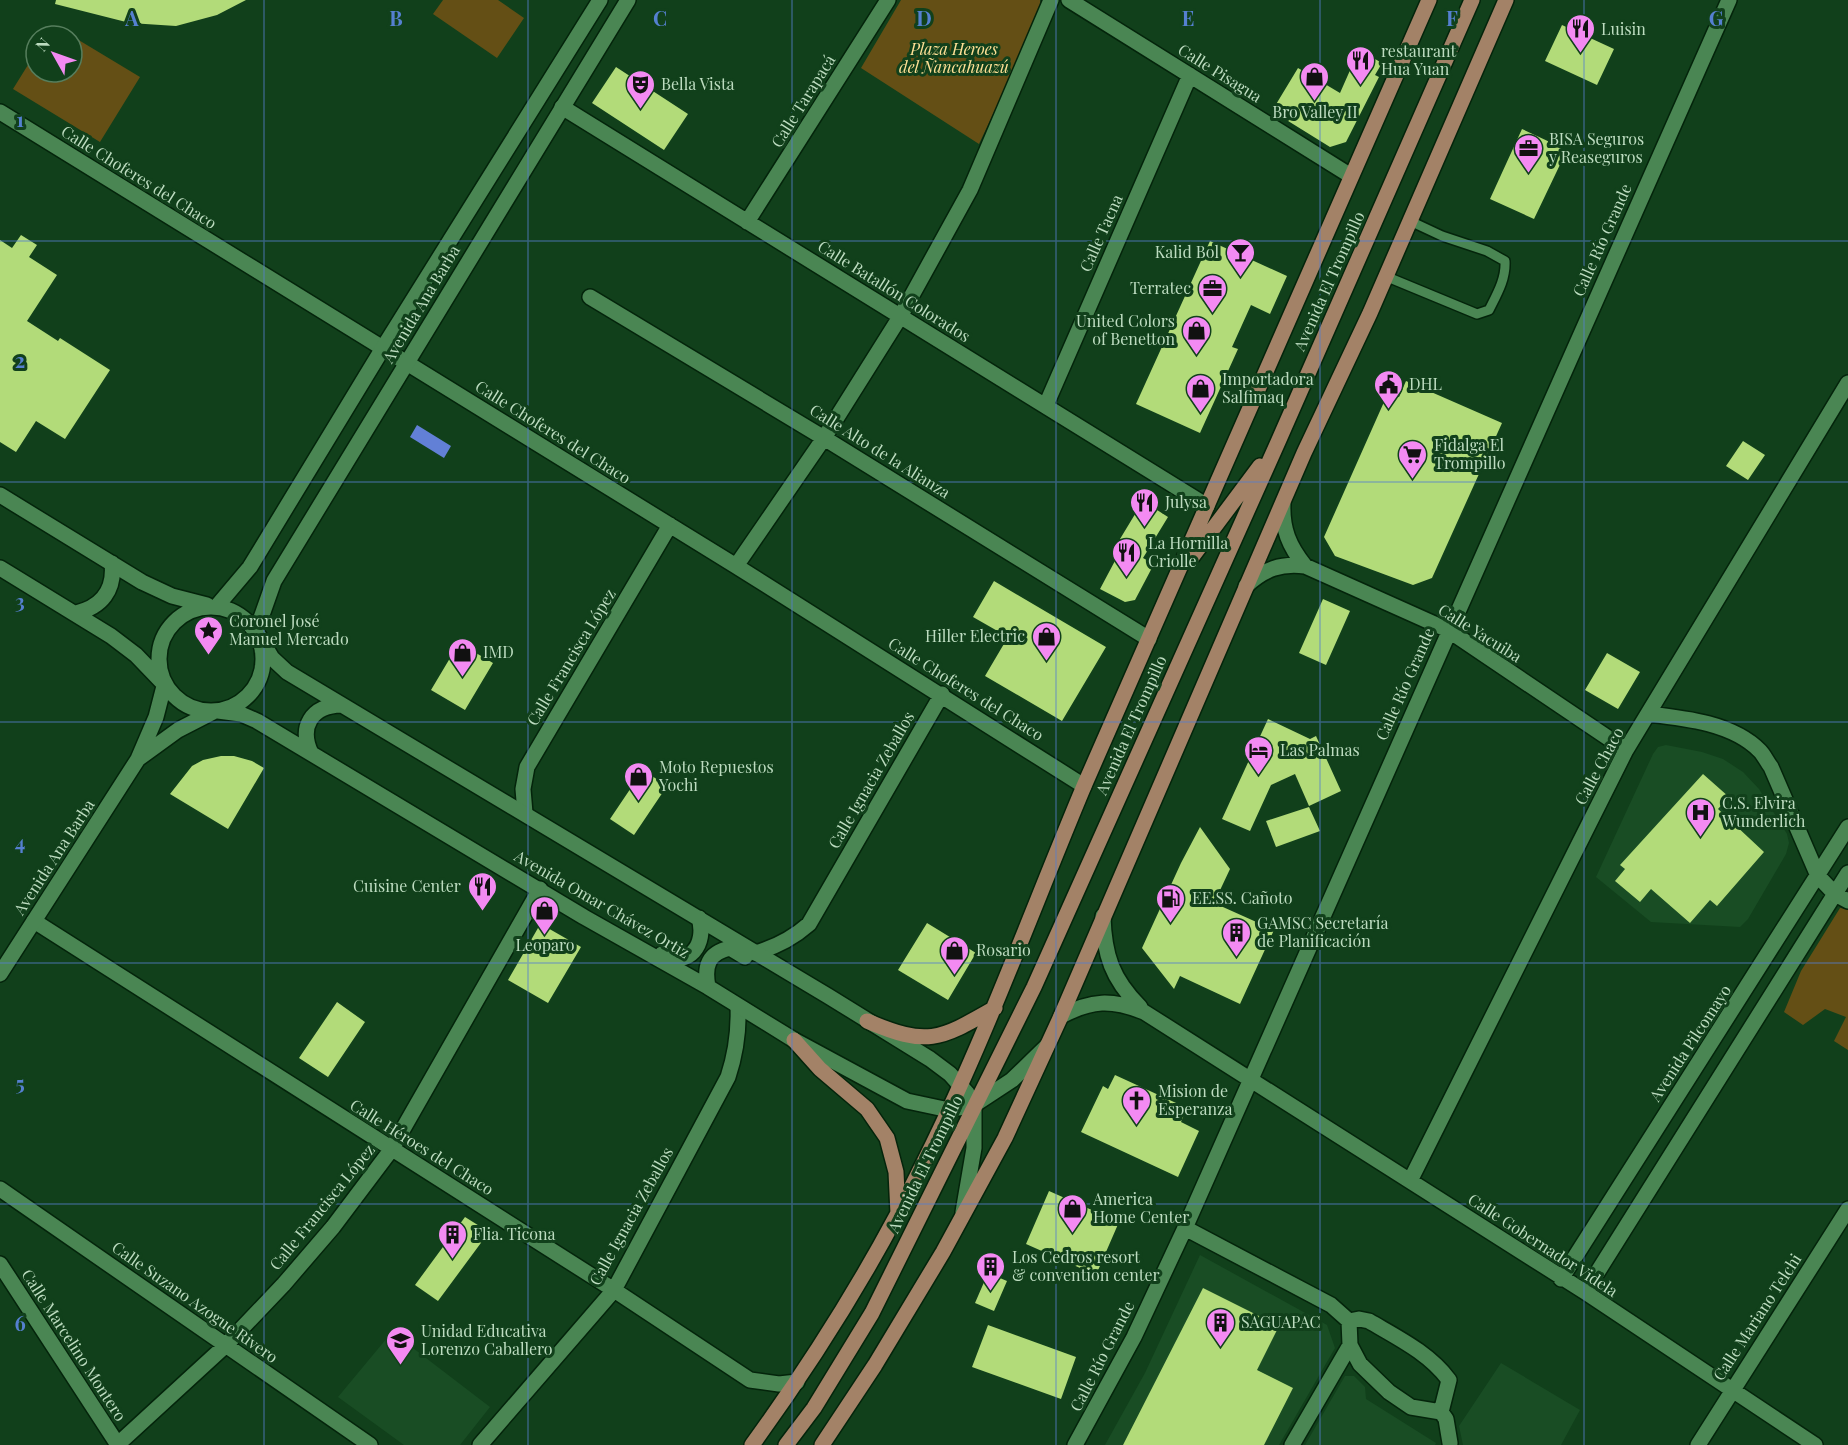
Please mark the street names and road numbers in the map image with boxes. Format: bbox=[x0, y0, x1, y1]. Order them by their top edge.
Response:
street label: Calle Pisagua bbox=[1174, 39, 1266, 107]
street label: Calle Tarapacá bbox=[766, 50, 839, 151]
street label: Calle Choferes del Chaco bbox=[58, 120, 221, 233]
street label: Calle Río Grande bbox=[1567, 180, 1636, 299]
street label: Calle Tacna bbox=[1074, 191, 1127, 275]
street label: Avenida El Trompillo bbox=[1288, 208, 1369, 355]
street label: Calle Batallón Colorados bbox=[814, 235, 974, 346]
street label: Avenida Ana Barba bbox=[377, 241, 464, 367]
street label: Calle Choferes del Chaco bbox=[472, 375, 635, 488]
street label: Calle Alto de la Alianza bbox=[806, 399, 954, 502]
street label: Calle Francisca López bbox=[521, 584, 620, 729]
street label: Calle Yacuiba bbox=[1435, 599, 1526, 667]
street label: Calle Río Grande bbox=[1370, 624, 1439, 743]
street label: Calle Choferes del Chaco bbox=[885, 632, 1048, 745]
street label: Avenida El Trompillo bbox=[1090, 652, 1171, 799]
street label: Calle Ignacia Zeballos bbox=[823, 707, 918, 852]
street label: Calle Chaco bbox=[1569, 723, 1628, 808]
street label: Avenida Ana Barba bbox=[8, 795, 99, 919]
street label: Avenida Omar Chávez Ortiz bbox=[510, 844, 694, 962]
street label: Avenida Pilcomayo bbox=[1643, 980, 1735, 1106]
street label: Avenida El Trompillo bbox=[882, 1091, 967, 1237]
street label: Calle Héroes del Chaco bbox=[346, 1094, 498, 1199]
street label: Calle Francisca López bbox=[264, 1139, 379, 1274]
street label: Calle Ignacia Zeballos bbox=[584, 1143, 677, 1289]
street label: Calle Gobernador Videla bbox=[1464, 1188, 1622, 1301]
street label: Calle Suzano Azogue Rivero bbox=[108, 1236, 283, 1367]
street label: Calle Mariano Telchi bbox=[1708, 1249, 1806, 1384]
street label: Calle Marcelino Montero bbox=[17, 1265, 132, 1425]
street label: Calle Río Grande bbox=[1065, 1297, 1138, 1415]

